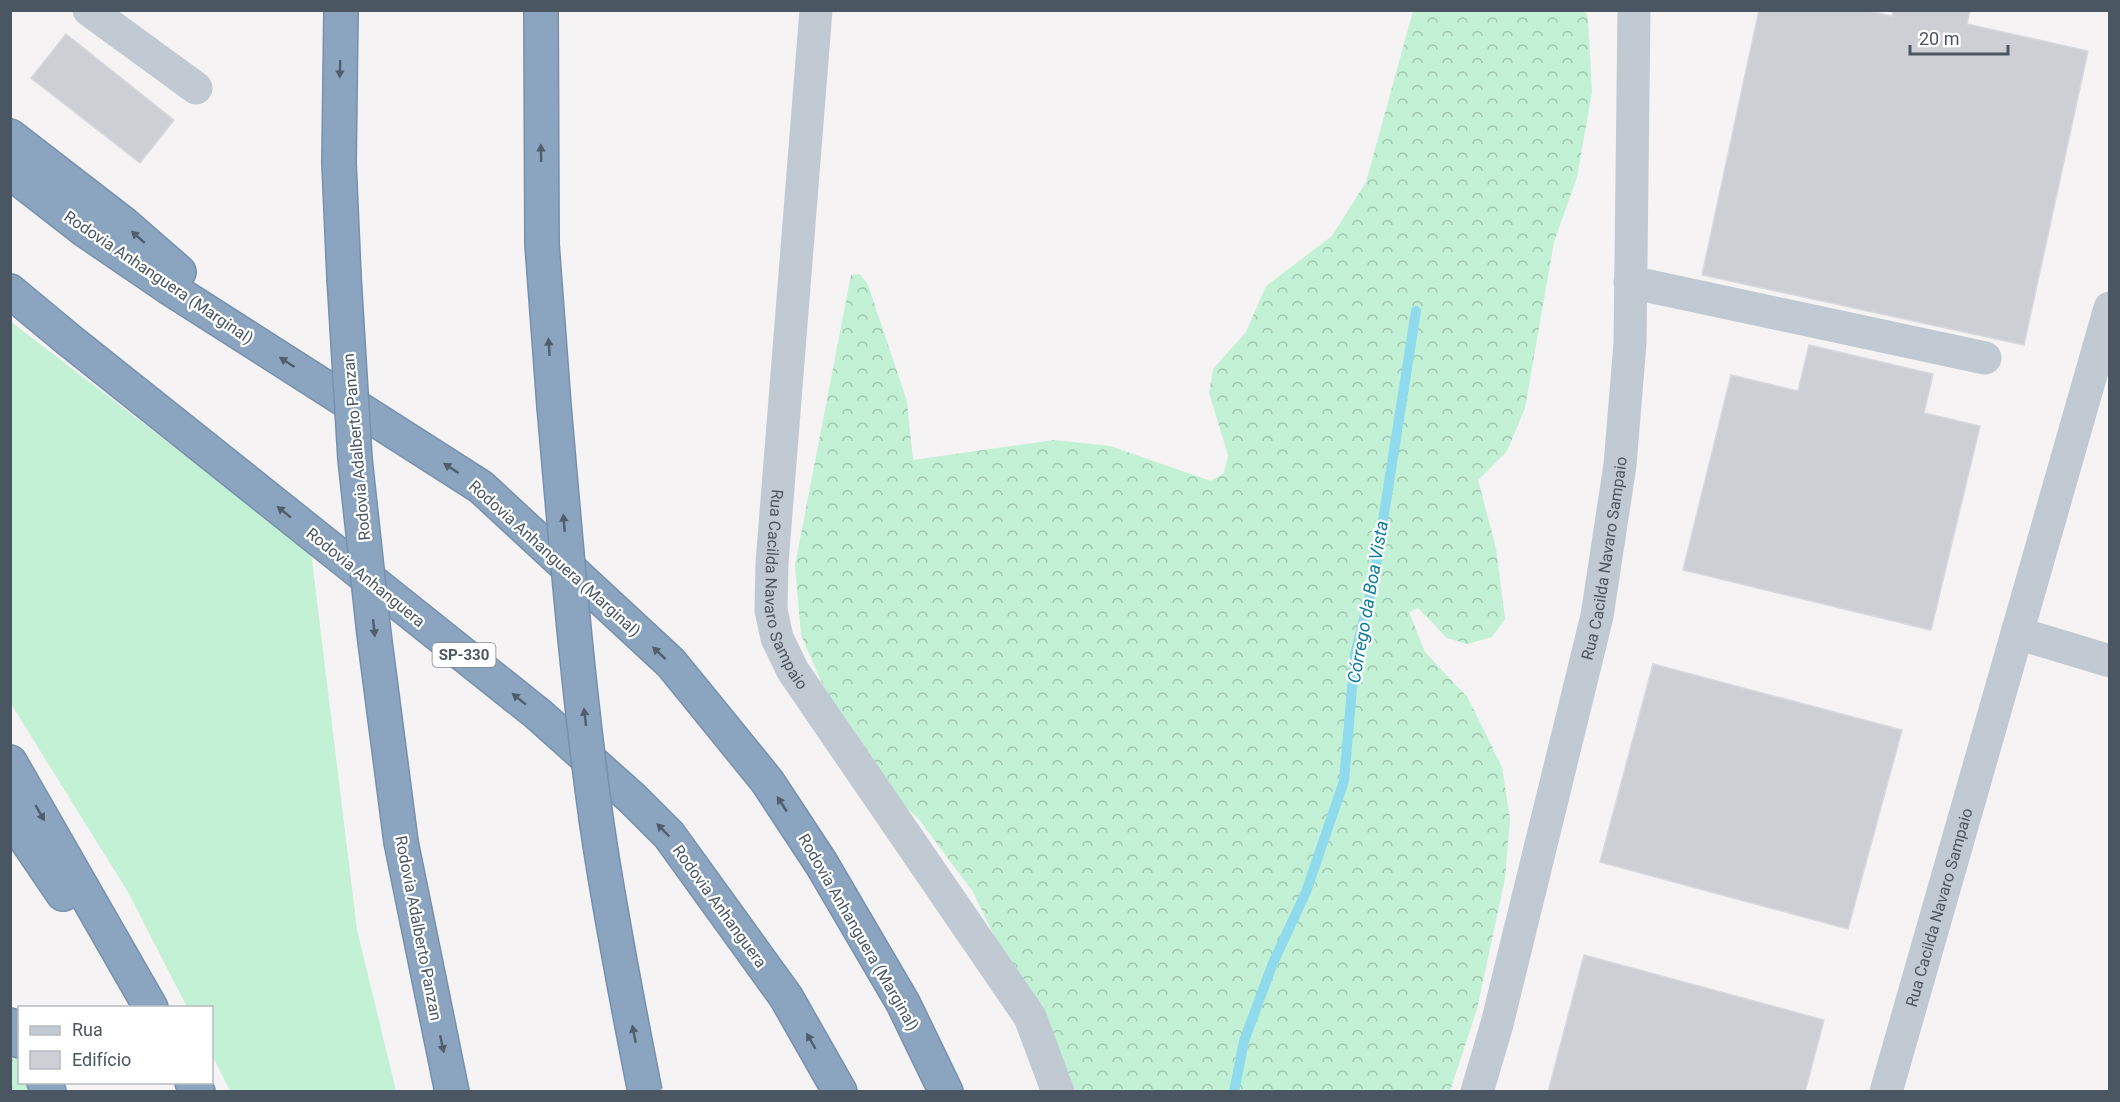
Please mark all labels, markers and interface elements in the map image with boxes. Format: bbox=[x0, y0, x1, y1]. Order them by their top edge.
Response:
scale bar bbox=[1910, 18, 2008, 56]
text: 20 m bbox=[1919, 28, 1959, 49]
one-way arrow bbox=[335, 59, 345, 78]
one-way arrow bbox=[536, 143, 546, 162]
street label: Rodovia Anhanguera (Marginal) bbox=[60, 207, 257, 348]
one-way arrow bbox=[131, 231, 146, 244]
one-way arrow bbox=[545, 338, 554, 357]
street label: Rodovia Adalberto Panzan bbox=[339, 353, 374, 541]
one-way arrow bbox=[279, 356, 296, 367]
street label: Rua Cacilda Navaro Sampaio bbox=[1578, 456, 1631, 662]
one-way arrow bbox=[443, 463, 459, 474]
street label: Rodovia Anhanguera (Marginal) bbox=[465, 476, 644, 640]
street label: Rua Cacilda Navaro Sampaio bbox=[761, 489, 812, 693]
one-way arrow bbox=[276, 505, 292, 518]
one-way arrow bbox=[559, 514, 569, 533]
water label: Córrego da Boa Vista bbox=[1343, 519, 1392, 685]
street label: Rodovia Anhanguera bbox=[303, 524, 429, 631]
one-way arrow bbox=[369, 619, 378, 638]
road number: SP-330 bbox=[432, 643, 496, 667]
one-way arrow bbox=[653, 646, 667, 660]
one-way arrow bbox=[511, 692, 527, 705]
one-way arrow bbox=[580, 707, 589, 726]
one-way arrow bbox=[777, 796, 788, 812]
one-way arrow bbox=[35, 805, 45, 822]
street label: Rua Cacilda Navaro Sampaio bbox=[1902, 806, 1977, 1009]
one-way arrow bbox=[657, 823, 671, 837]
street label: Rodovia Anhanguera (Marginal) bbox=[794, 830, 923, 1034]
street label: Rodovia Adalberto Panzan bbox=[391, 834, 446, 1022]
street label: Rodovia Anhanguera bbox=[669, 841, 771, 971]
legend bbox=[18, 1006, 213, 1084]
text: Rua bbox=[72, 1019, 103, 1040]
one-way arrow bbox=[629, 1024, 638, 1043]
one-way arrow bbox=[806, 1032, 816, 1049]
one-way arrow bbox=[438, 1034, 447, 1053]
text: Edifício bbox=[72, 1049, 131, 1070]

